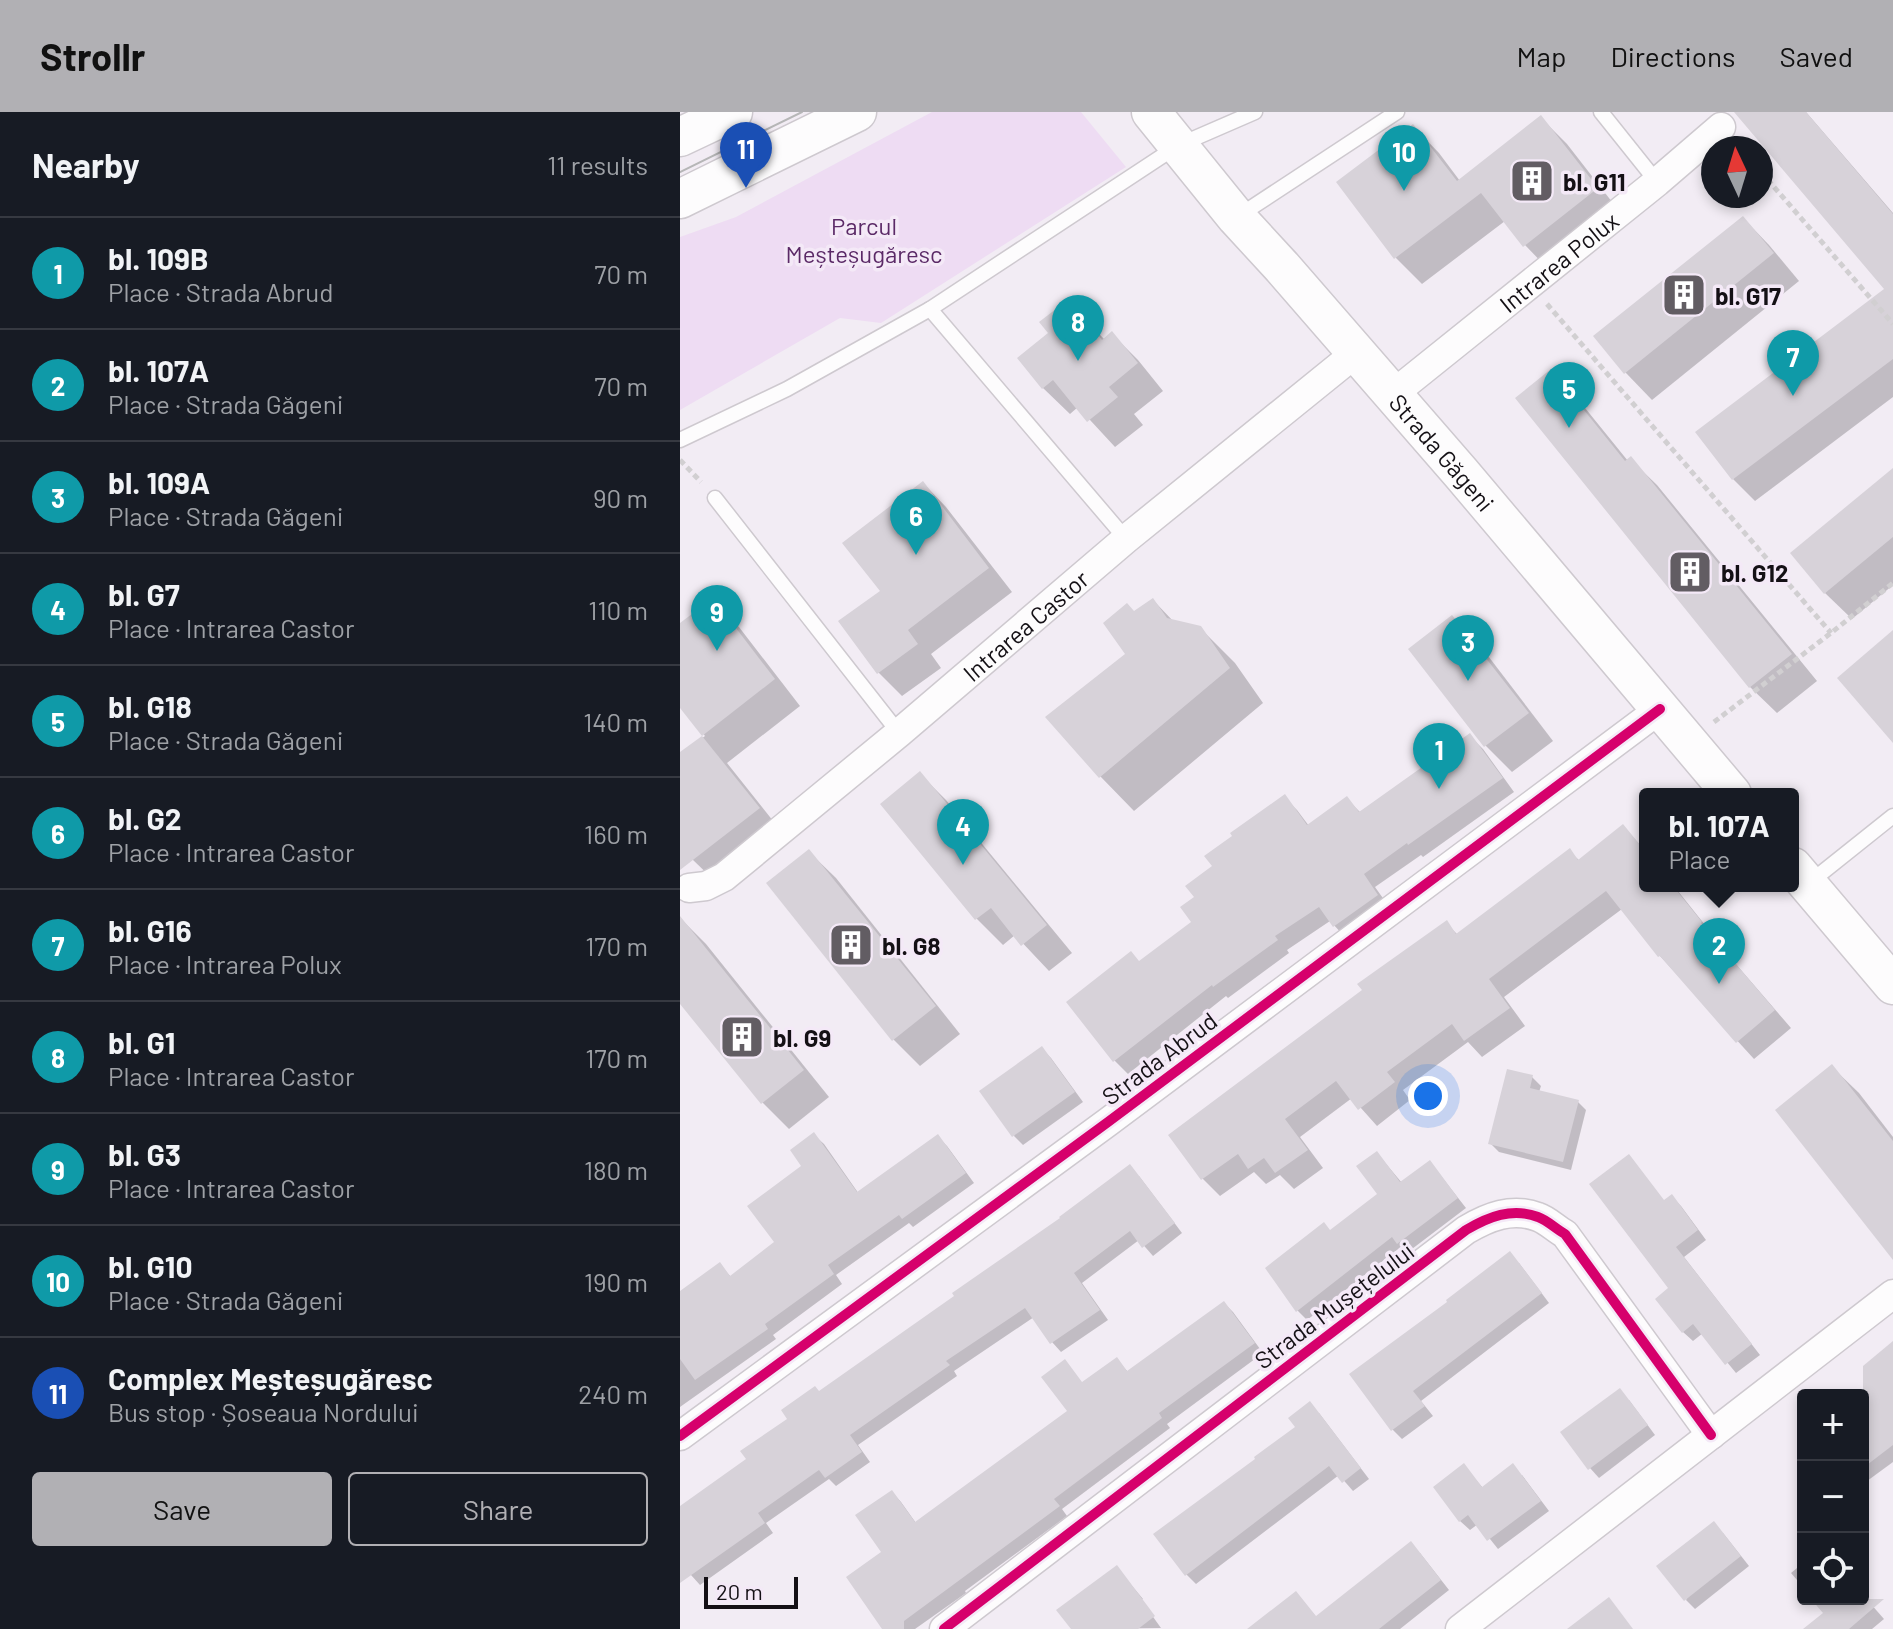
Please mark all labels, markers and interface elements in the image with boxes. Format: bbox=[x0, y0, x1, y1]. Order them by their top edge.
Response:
text: Strollr bbox=[40, 33, 145, 79]
text: Map bbox=[1517, 39, 1566, 73]
text: Directions bbox=[1610, 39, 1736, 73]
text: Saved bbox=[1780, 39, 1853, 73]
pin: 11 bbox=[720, 122, 772, 188]
pin: 10 bbox=[1378, 125, 1430, 191]
north arrow bbox=[1701, 136, 1773, 208]
text: Nearby bbox=[32, 144, 140, 185]
text: 11 results bbox=[547, 149, 648, 180]
building icon: bl. G11 bbox=[1508, 157, 1556, 205]
place label: bl. G11 bbox=[1563, 167, 1626, 196]
street label: Intrarea Polux bbox=[1493, 205, 1624, 318]
park label: Parcul Meșteșugăresc bbox=[785, 211, 943, 268]
text: bl. 109B bbox=[108, 240, 209, 276]
text: 1 bbox=[53, 258, 63, 289]
text: 70 m bbox=[594, 258, 648, 289]
building icon: bl. G17 bbox=[1660, 271, 1708, 319]
text: Place · Strada Abrud bbox=[108, 276, 333, 307]
place label: bl. G17 bbox=[1715, 281, 1781, 310]
pin: 8 bbox=[1052, 295, 1104, 361]
pin: 7 bbox=[1767, 330, 1819, 396]
text: bl. 107A bbox=[108, 352, 209, 388]
pin: 5 bbox=[1543, 362, 1595, 428]
text: 2 bbox=[51, 370, 65, 401]
text: 70 m bbox=[594, 370, 648, 401]
text: Place · Strada Găgeni bbox=[108, 388, 343, 419]
street label: Strada Găgeni bbox=[1384, 388, 1501, 517]
text: bl. 109A bbox=[108, 464, 210, 500]
text: 3 bbox=[51, 482, 65, 513]
text: 90 m bbox=[593, 482, 648, 513]
pin: 6 bbox=[890, 489, 942, 555]
text: Place · Strada Găgeni bbox=[108, 500, 343, 531]
building icon: bl. G12 bbox=[1666, 548, 1714, 596]
place label: bl. G12 bbox=[1721, 558, 1788, 587]
street label: Intrarea Castor bbox=[957, 563, 1094, 687]
text: bl. G7 bbox=[108, 576, 180, 612]
pin: 9 bbox=[691, 585, 743, 651]
text: 4 bbox=[50, 594, 66, 625]
text: 110 m bbox=[588, 594, 648, 625]
text: Place · Intrarea Castor bbox=[108, 612, 354, 643]
pin: 3 bbox=[1442, 615, 1494, 681]
text: bl. G18 bbox=[108, 688, 192, 724]
text: 5 bbox=[51, 706, 65, 737]
text: 140 m bbox=[583, 706, 648, 737]
pin: 1 bbox=[1413, 723, 1465, 789]
text: Place · Strada Găgeni bbox=[108, 724, 343, 755]
popup bbox=[1639, 788, 1799, 892]
pin: 4 bbox=[937, 799, 989, 865]
text: bl. G2 bbox=[108, 800, 182, 836]
text: bl. 107A bbox=[1668, 807, 1770, 843]
text: 6 bbox=[51, 818, 65, 849]
text: 160 m bbox=[584, 818, 648, 849]
text: Place · Intrarea Castor bbox=[108, 836, 354, 867]
text: Place bbox=[1668, 843, 1730, 874]
text: bl. G16 bbox=[108, 912, 192, 948]
pin: 2 bbox=[1693, 918, 1745, 984]
building icon: bl. G8 bbox=[827, 921, 875, 969]
text: 7 bbox=[52, 930, 64, 961]
text: 170 m bbox=[585, 930, 648, 961]
place label: bl. G8 bbox=[882, 931, 940, 960]
text: Place · Intrarea Polux bbox=[108, 948, 342, 979]
street label: Strada Abrud bbox=[1096, 1005, 1222, 1111]
building icon: bl. G9 bbox=[718, 1013, 766, 1061]
place label: bl. G9 bbox=[773, 1023, 831, 1052]
text: bl. G1 bbox=[108, 1024, 175, 1060]
text: 8 bbox=[51, 1042, 65, 1073]
text: 170 m bbox=[585, 1042, 648, 1073]
text: Place · Intrarea Castor bbox=[108, 1060, 354, 1091]
your location bbox=[1408, 1076, 1448, 1116]
text: bl. G3 bbox=[108, 1136, 181, 1172]
text: 9 bbox=[51, 1154, 65, 1185]
text: 180 m bbox=[584, 1154, 648, 1185]
text: Place · Intrarea Castor bbox=[108, 1172, 354, 1203]
street label: Strada Mușețelului bbox=[1249, 1236, 1419, 1374]
text: bl. G10 bbox=[108, 1248, 192, 1284]
text: 10 bbox=[46, 1266, 70, 1297]
text: 190 m bbox=[584, 1266, 648, 1297]
text: Place · Strada Găgeni bbox=[108, 1284, 343, 1315]
text: Complex Meșteșugăresc bbox=[108, 1360, 433, 1396]
text: 11 bbox=[49, 1378, 67, 1409]
text: 240 m bbox=[578, 1378, 648, 1409]
map controls bbox=[1797, 1389, 1869, 1605]
button: + bbox=[1797, 1389, 1869, 1461]
text: Bus stop · Șoseaua Nordului bbox=[108, 1396, 419, 1427]
button: − bbox=[1797, 1461, 1869, 1533]
button: Save bbox=[32, 1472, 332, 1546]
button: Share bbox=[348, 1472, 648, 1546]
button: locate bbox=[1797, 1533, 1869, 1605]
scale bar bbox=[704, 1573, 798, 1609]
text: 20 m bbox=[716, 1578, 763, 1604]

